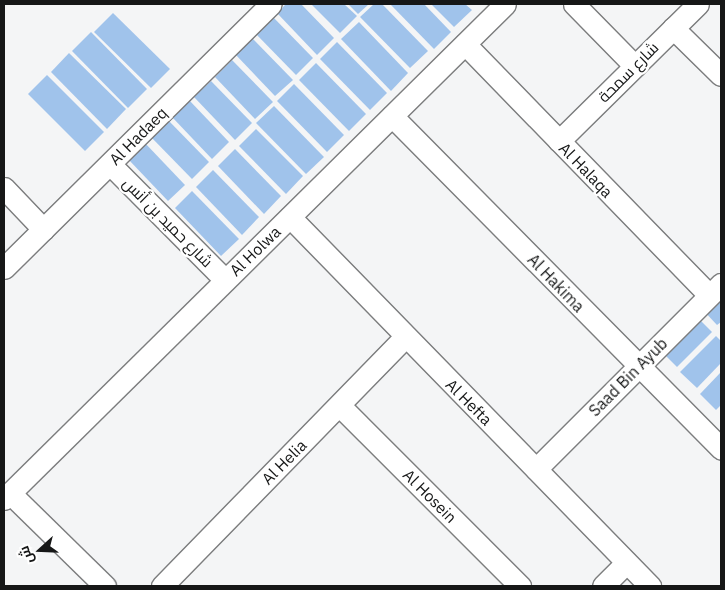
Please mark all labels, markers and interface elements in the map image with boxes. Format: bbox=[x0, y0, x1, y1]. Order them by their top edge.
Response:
street label: شارع سمحة bbox=[594, 38, 662, 106]
street label: Al Hadaeq bbox=[105, 103, 171, 169]
street label: Al Halaqa bbox=[555, 139, 617, 201]
street label: شارع حميد بن أنس bbox=[119, 173, 217, 271]
street label: Al Holwa bbox=[225, 222, 285, 280]
street label: Al Hakima bbox=[524, 250, 588, 316]
street label: Saad Bin Ayub bbox=[585, 334, 671, 420]
street label: Al Hefta bbox=[442, 375, 496, 429]
street label: Al Helia bbox=[258, 436, 310, 488]
street label: Al Hosein bbox=[399, 465, 461, 527]
north arrow bbox=[15, 525, 65, 575]
text: ش bbox=[14, 544, 37, 567]

